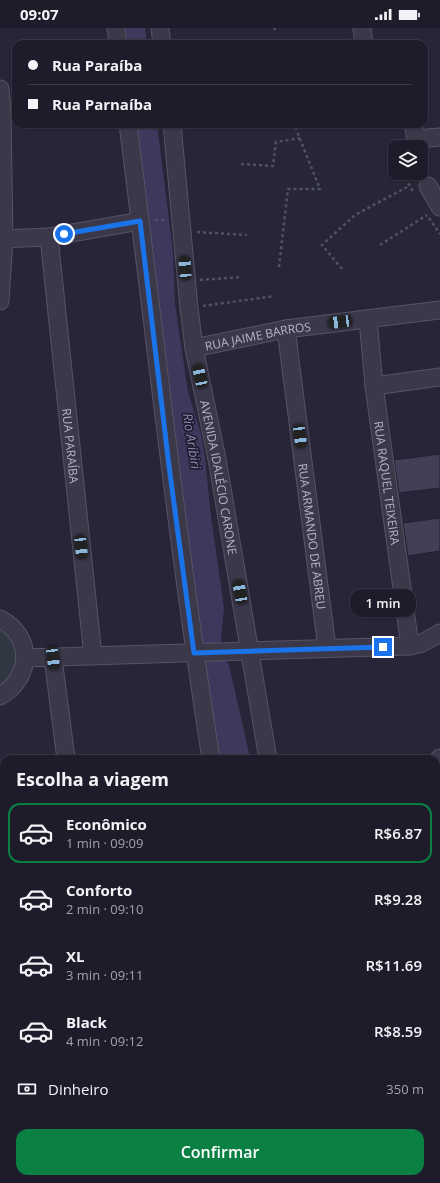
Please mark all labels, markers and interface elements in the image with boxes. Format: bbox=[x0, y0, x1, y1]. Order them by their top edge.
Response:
text: 09:07 bbox=[20, 4, 59, 24]
text: Rua Paraíba bbox=[52, 55, 142, 75]
text: Rua Parnaíba bbox=[52, 94, 152, 114]
map controls bbox=[388, 140, 428, 180]
button: layers bbox=[388, 140, 428, 180]
route start bbox=[55, 225, 73, 243]
car bbox=[178, 256, 192, 280]
car bbox=[327, 315, 353, 329]
street label: RUA JAIME BARROS bbox=[203, 318, 312, 354]
car bbox=[192, 363, 208, 389]
street label: AVENIDA IDALÉCIO CARONE bbox=[197, 399, 242, 556]
street label: RUA PARAÍBA bbox=[59, 407, 83, 485]
water label: Rio Aribiri bbox=[179, 412, 205, 471]
street label: RUA RAQUEL TEIXEIRA bbox=[370, 420, 404, 546]
car bbox=[293, 423, 307, 449]
street label: RUA ARMANDO DE ABREU bbox=[295, 462, 330, 610]
car bbox=[74, 534, 88, 560]
car bbox=[232, 579, 248, 605]
callout: 1 min bbox=[350, 589, 416, 617]
text: 1 min bbox=[365, 594, 401, 612]
route end bbox=[374, 638, 392, 656]
car bbox=[46, 645, 60, 671]
text: Escolha a viagem bbox=[16, 767, 169, 791]
text: Econômico bbox=[66, 814, 147, 834]
icon: car bbox=[18, 815, 54, 851]
text: R$6.87 bbox=[374, 823, 422, 843]
text: 1 min · 09:09 bbox=[66, 834, 143, 852]
text: Conforto bbox=[66, 880, 132, 900]
icon: car bbox=[18, 881, 54, 917]
text: R$9.28 bbox=[374, 889, 422, 909]
text: 2 min · 09:10 bbox=[66, 900, 143, 918]
text: XL bbox=[66, 946, 84, 966]
icon: car bbox=[18, 947, 54, 983]
text: R$11.69 bbox=[365, 955, 422, 975]
text: 3 min · 09:11 bbox=[66, 966, 143, 984]
text: Black bbox=[66, 1012, 107, 1032]
icon: car bbox=[18, 1013, 54, 1049]
text: R$8.59 bbox=[374, 1021, 422, 1041]
text: 4 min · 09:12 bbox=[66, 1032, 143, 1050]
icon: cash bbox=[16, 1078, 38, 1100]
text: Dinheiro bbox=[48, 1079, 108, 1099]
text: 350 m bbox=[386, 1080, 424, 1098]
button: Confirmar bbox=[16, 1129, 424, 1175]

